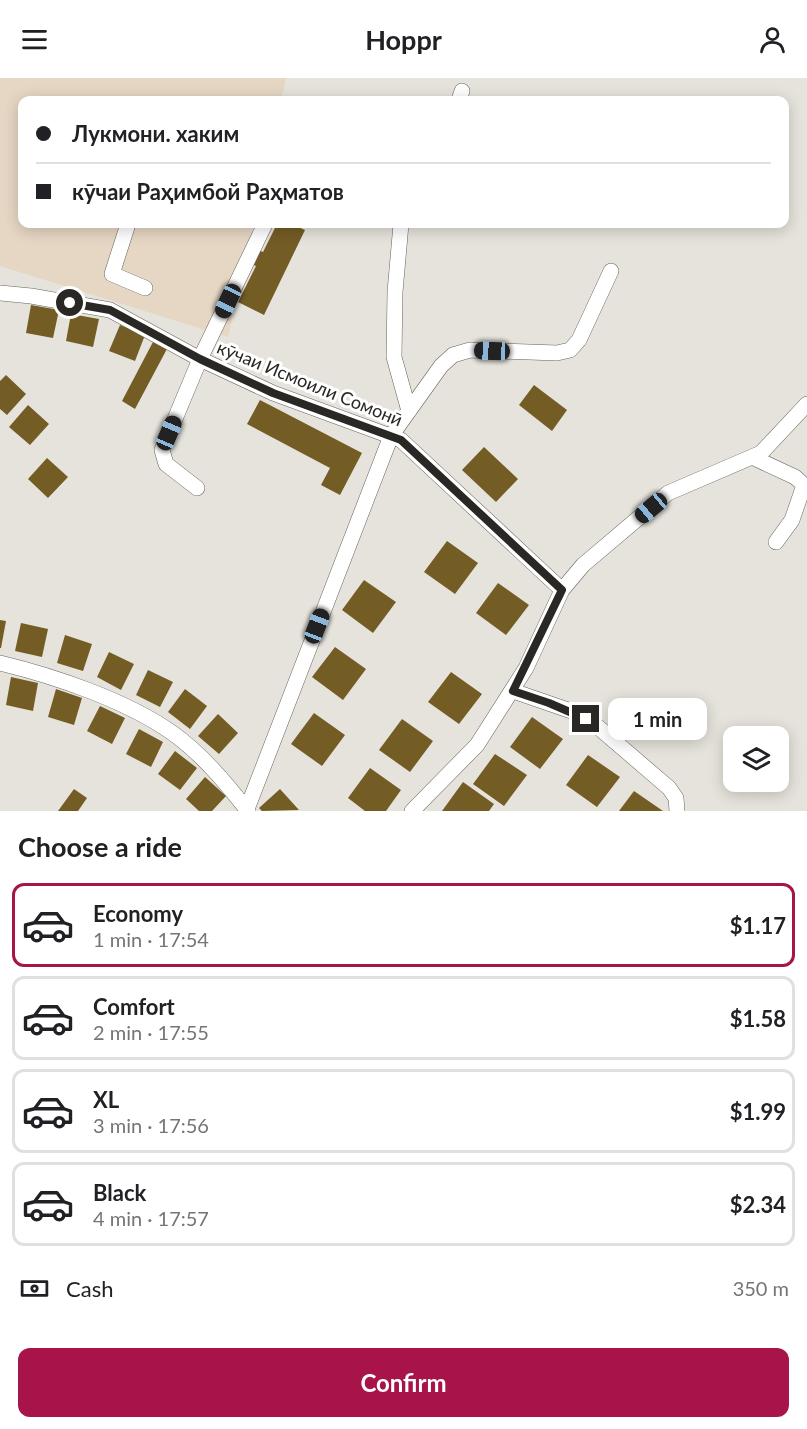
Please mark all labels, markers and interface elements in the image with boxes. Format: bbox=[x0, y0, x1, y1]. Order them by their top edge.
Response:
icon: menu bbox=[18, 23, 51, 56]
text: Hoppr bbox=[365, 23, 442, 56]
icon: person bbox=[756, 23, 789, 56]
text: Лукмони. хаким bbox=[72, 120, 239, 147]
text: кӯчаи Раҳимбой Раҳматов bbox=[72, 178, 344, 205]
car bbox=[212, 281, 244, 321]
route start bbox=[56, 289, 83, 316]
street label: кӯчаи Исмоили Сомонӣ bbox=[214, 336, 406, 430]
car bbox=[474, 341, 510, 361]
car bbox=[154, 413, 184, 453]
car bbox=[631, 490, 671, 526]
car bbox=[302, 606, 332, 646]
callout: 1 min bbox=[607, 698, 706, 740]
route end bbox=[572, 705, 599, 732]
text: 1 min bbox=[633, 707, 682, 731]
map controls bbox=[723, 726, 789, 792]
button: layers bbox=[723, 726, 789, 792]
text: Choose a ride bbox=[18, 830, 182, 863]
icon: car bbox=[21, 898, 75, 952]
text: Economy bbox=[93, 900, 183, 927]
text: $1.17 bbox=[730, 912, 786, 939]
text: 1 min · 17:54 bbox=[93, 927, 209, 951]
icon: car bbox=[21, 991, 75, 1045]
text: Comfort bbox=[93, 993, 175, 1020]
text: $1.58 bbox=[730, 1005, 786, 1032]
text: 2 min · 17:55 bbox=[93, 1020, 209, 1044]
icon: car bbox=[21, 1084, 75, 1138]
text: XL bbox=[93, 1086, 119, 1113]
text: $1.99 bbox=[730, 1098, 786, 1125]
text: 3 min · 17:56 bbox=[93, 1113, 209, 1137]
icon: car bbox=[21, 1177, 75, 1231]
text: Black bbox=[93, 1179, 146, 1206]
text: $2.34 bbox=[730, 1191, 786, 1218]
text: 4 min · 17:57 bbox=[93, 1206, 209, 1230]
icon: cash bbox=[18, 1272, 51, 1305]
text: Cash bbox=[66, 1275, 113, 1302]
text: 350 m bbox=[733, 1276, 789, 1300]
button: Confirm bbox=[18, 1348, 789, 1417]

